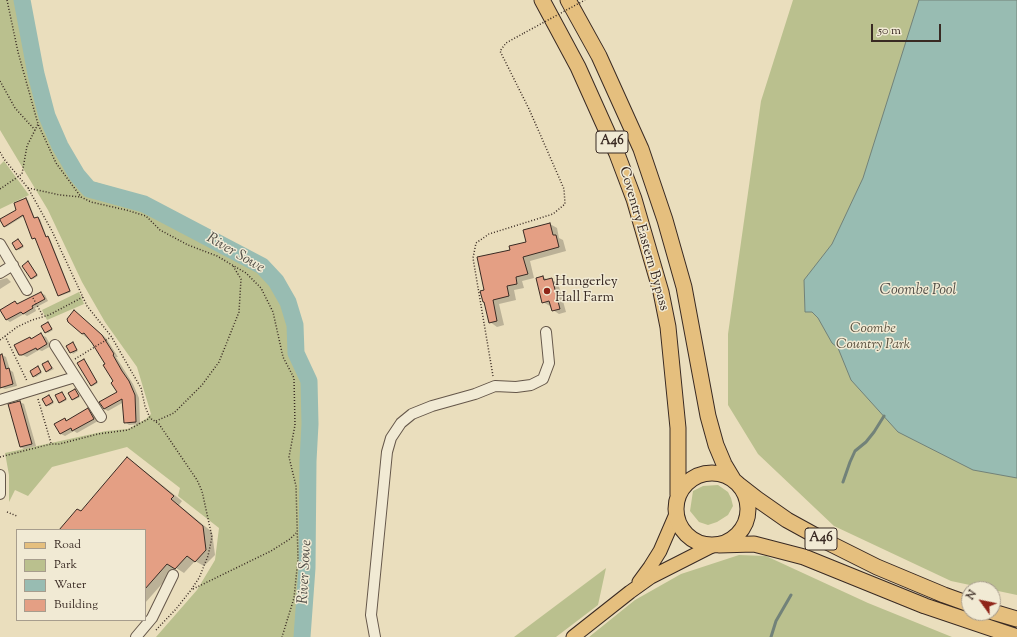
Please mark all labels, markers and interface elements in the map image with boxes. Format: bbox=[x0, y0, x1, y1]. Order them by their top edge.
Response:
scale bar bbox=[873, 16, 943, 42]
text: 50 m bbox=[878, 22, 901, 40]
road number: A46 bbox=[596, 131, 628, 153]
street label: Coventry Eastern Bypass bbox=[614, 165, 672, 313]
water label: River Sowe bbox=[203, 230, 267, 278]
place label: Hungerley Hall Farm bbox=[555, 275, 618, 308]
water label: Coombe Pool bbox=[880, 282, 956, 300]
marker: Hungerley Hall Farm bbox=[542, 286, 552, 296]
park label: Coombe Country Park bbox=[836, 322, 910, 354]
road number: A46 bbox=[805, 528, 837, 550]
legend bbox=[16, 529, 146, 621]
text: Road bbox=[54, 536, 81, 554]
water label: River Sowe bbox=[295, 539, 317, 605]
text: Park bbox=[54, 556, 77, 574]
text: Water bbox=[54, 576, 86, 594]
north arrow bbox=[961, 581, 1001, 621]
text: N bbox=[963, 587, 981, 603]
text: Building bbox=[54, 596, 98, 614]

